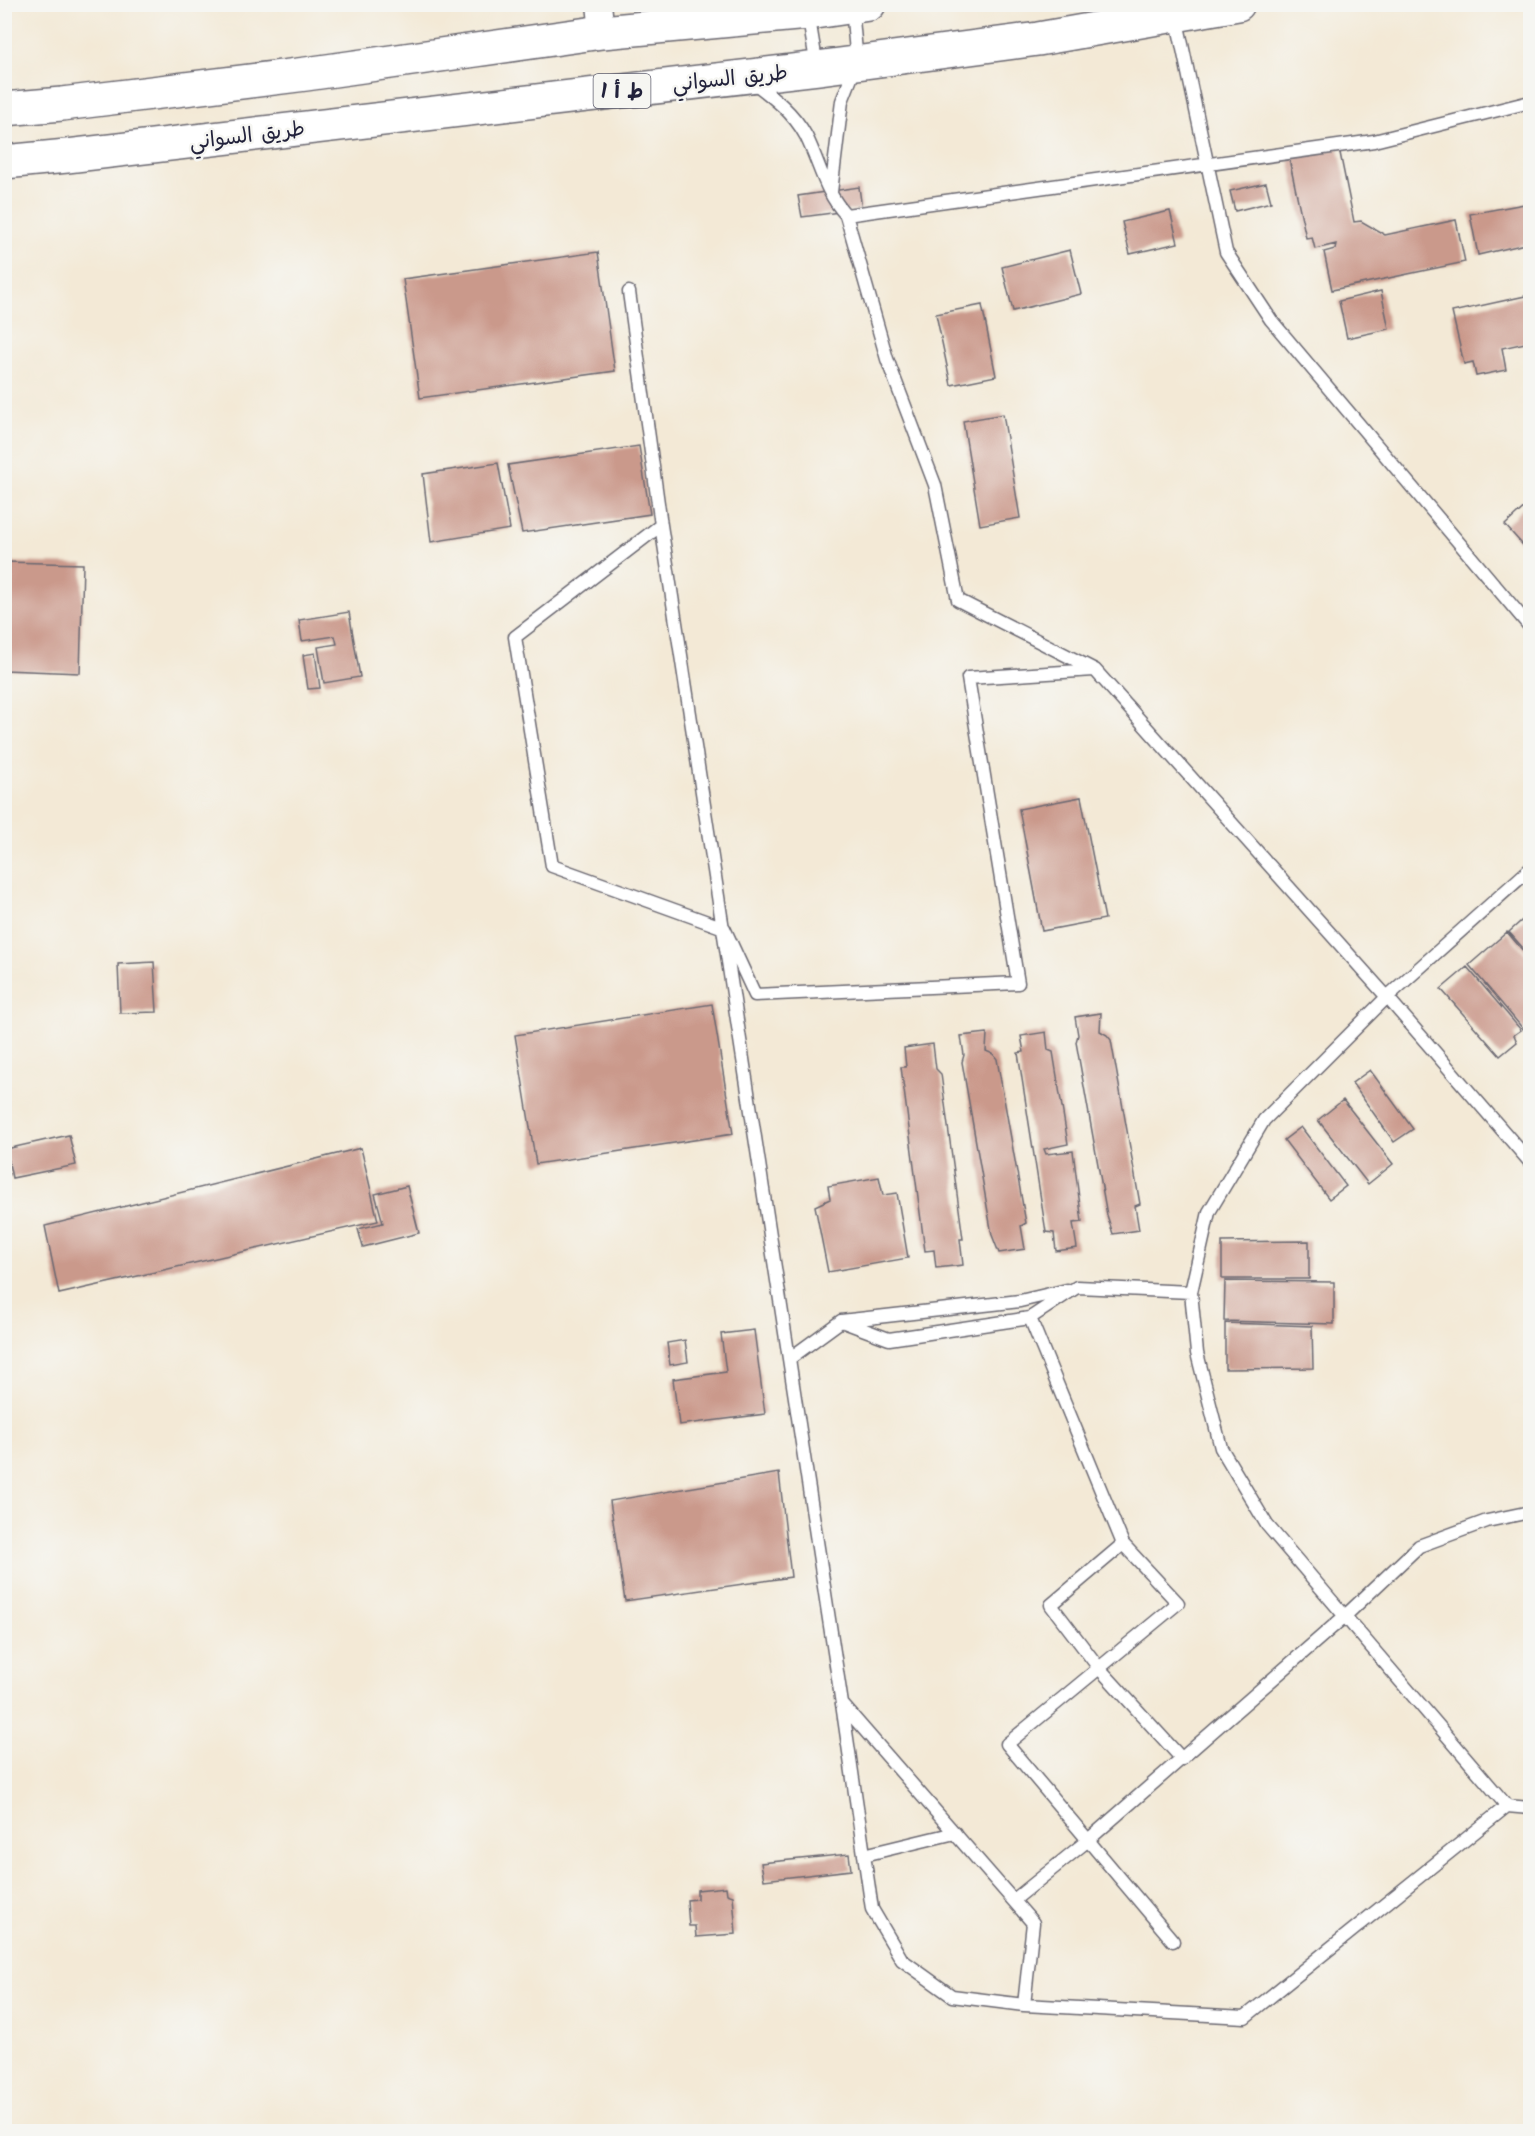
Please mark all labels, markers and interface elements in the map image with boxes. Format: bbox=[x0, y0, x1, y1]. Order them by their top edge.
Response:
street label: طريق السواني bbox=[671, 57, 790, 103]
road number: ط أ 1 bbox=[594, 74, 650, 108]
street label: طريق السواني bbox=[188, 113, 307, 161]

